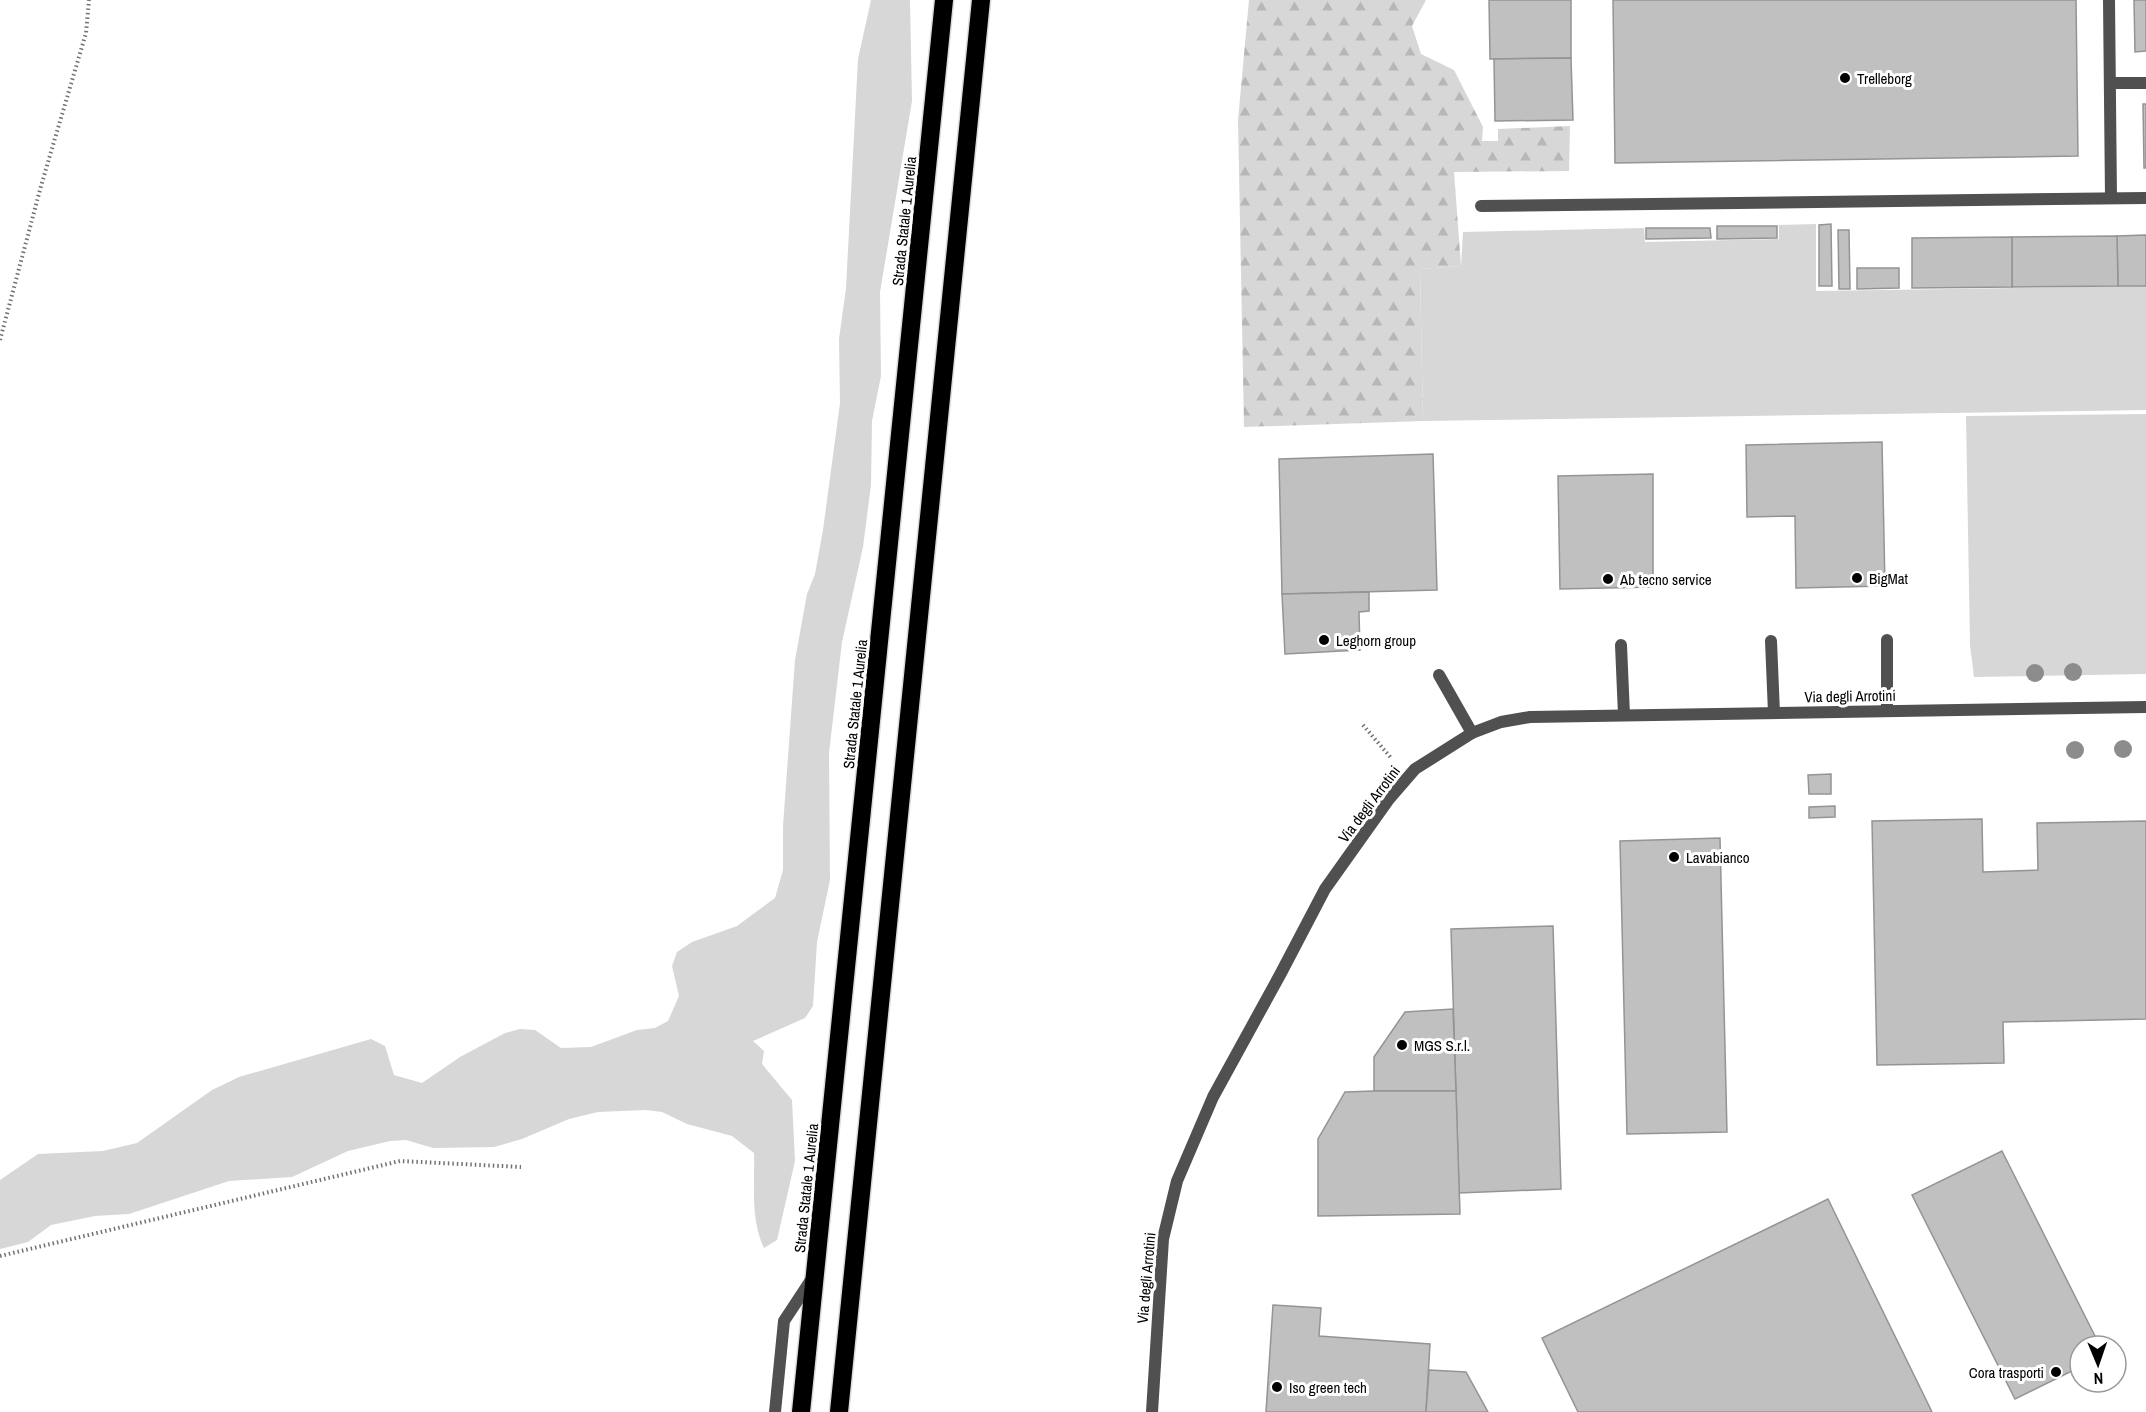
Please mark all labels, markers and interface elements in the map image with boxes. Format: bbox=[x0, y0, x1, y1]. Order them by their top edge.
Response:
place label: Trelleborg bbox=[1857, 68, 1912, 89]
marker: Trelleborg bbox=[1838, 71, 1852, 85]
street label: Strada Statale 1 Aurelia bbox=[887, 155, 921, 287]
place label: BigMat bbox=[1869, 568, 1909, 589]
place label: Ab tecno service bbox=[1619, 569, 1712, 590]
marker: BigMat bbox=[1850, 571, 1864, 585]
marker: Ab tecno service bbox=[1601, 572, 1615, 586]
place label: Leghorn group bbox=[1336, 630, 1416, 651]
marker: Leghorn group bbox=[1317, 633, 1331, 647]
street label: Strada Statale 1 Aurelia bbox=[838, 638, 872, 770]
street label: Via degli Arrotini bbox=[1804, 685, 1896, 707]
street label: Via degli Arrotini bbox=[1333, 761, 1405, 847]
place label: Lavabianco bbox=[1686, 847, 1750, 868]
marker: Lavabianco bbox=[1667, 850, 1681, 864]
place label: MGS S.r.l. bbox=[1414, 1035, 1470, 1056]
marker: MGS S.r.l. bbox=[1395, 1038, 1409, 1052]
street label: Strada Statale 1 Aurelia bbox=[789, 1122, 823, 1254]
street label: Via degli Arrotini bbox=[1132, 1232, 1160, 1324]
north arrow bbox=[2068, 1334, 2128, 1394]
place label: Cora trasporti bbox=[1969, 1362, 2044, 1383]
marker: Cora trasporti bbox=[2049, 1365, 2063, 1379]
text: N bbox=[2093, 1368, 2104, 1390]
place label: Iso green tech bbox=[1289, 1377, 1367, 1398]
marker: Iso green tech bbox=[1270, 1380, 1284, 1394]

